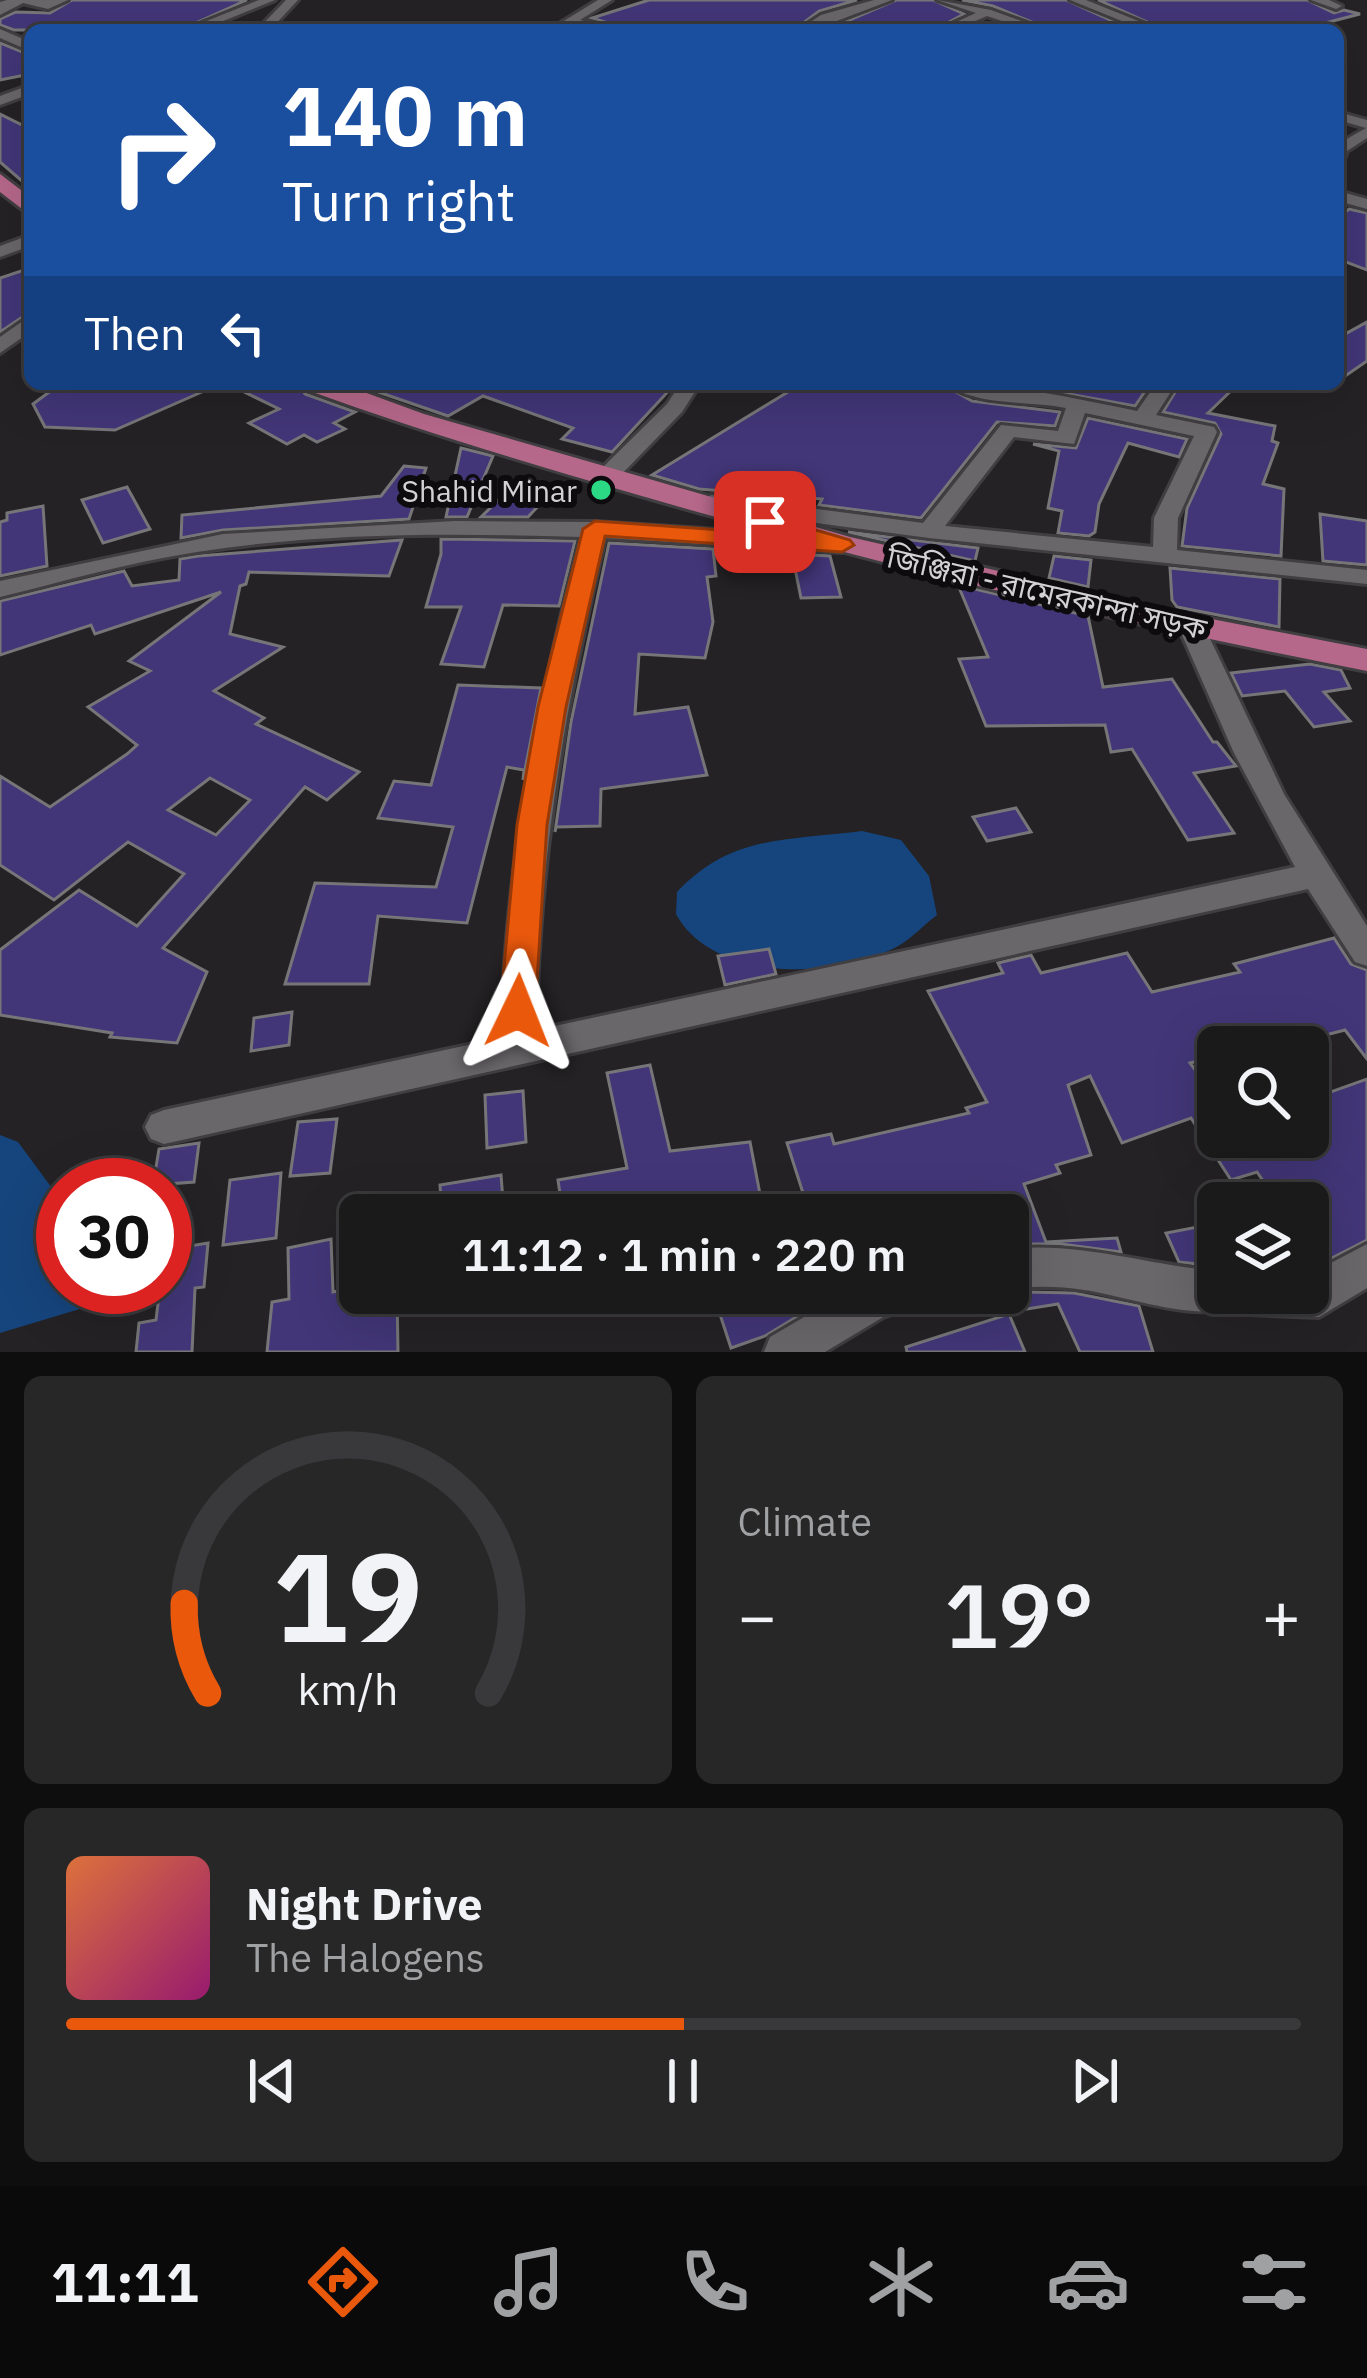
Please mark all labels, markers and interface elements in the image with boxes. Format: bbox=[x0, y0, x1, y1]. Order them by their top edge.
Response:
text: 140 m bbox=[282, 60, 528, 169]
icon: right bbox=[84, 72, 240, 228]
text: Turn right bbox=[282, 166, 516, 236]
icon: left bbox=[210, 300, 276, 366]
text: Then bbox=[84, 304, 186, 362]
place label: Shahid Minar bbox=[402, 471, 577, 510]
pin bbox=[714, 471, 816, 573]
marker: Shahid Minar bbox=[588, 477, 614, 503]
icon: arrive bbox=[732, 489, 798, 555]
street label: জিঞ্জিরা - রামেরকান্দা সড়ক bbox=[882, 536, 1211, 648]
position arrow bbox=[455, 948, 581, 1074]
map controls bbox=[1197, 1026, 1329, 1314]
button: search bbox=[1197, 1026, 1329, 1158]
speed limit sign: 30 bbox=[36, 1158, 192, 1314]
button: layers bbox=[1197, 1182, 1329, 1314]
text: 11:12 · 1 min · 220 m bbox=[462, 1225, 906, 1283]
text: Climate bbox=[738, 1496, 872, 1547]
text: 19 bbox=[273, 1514, 423, 1676]
text: 19° bbox=[944, 1556, 1094, 1673]
text: − bbox=[738, 1572, 777, 1658]
text: + bbox=[1261, 1572, 1301, 1658]
text: km/h bbox=[297, 1661, 398, 1717]
text: Night Drive bbox=[246, 1874, 483, 1932]
text: The Halogens bbox=[246, 1932, 485, 1983]
icon: previous bbox=[239, 2048, 305, 2114]
icon: pause bbox=[650, 2048, 716, 2114]
icon: next bbox=[1062, 2048, 1128, 2114]
icon: directions bbox=[301, 2240, 385, 2324]
icon: music bbox=[487, 2240, 571, 2324]
icon: phone bbox=[673, 2240, 757, 2324]
icon: climate bbox=[859, 2240, 943, 2324]
icon: car bbox=[1046, 2240, 1130, 2324]
icon: filters bbox=[1232, 2240, 1316, 2324]
text: 11:11 bbox=[51, 2247, 199, 2317]

